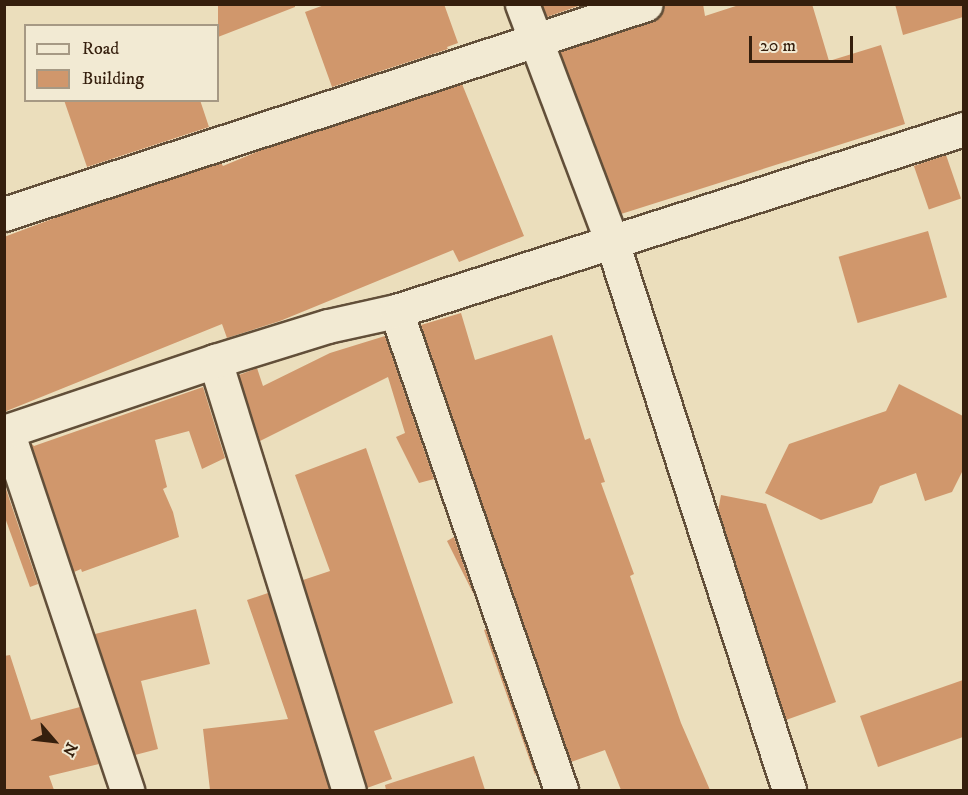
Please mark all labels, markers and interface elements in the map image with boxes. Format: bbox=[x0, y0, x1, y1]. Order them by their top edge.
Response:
legend bbox=[24, 24, 219, 102]
scale bar bbox=[752, 24, 856, 62]
text: 20 m bbox=[760, 35, 796, 57]
text: Road bbox=[82, 38, 119, 60]
text: Building bbox=[82, 68, 144, 90]
north arrow bbox=[24, 711, 84, 771]
text: N bbox=[58, 739, 82, 760]

